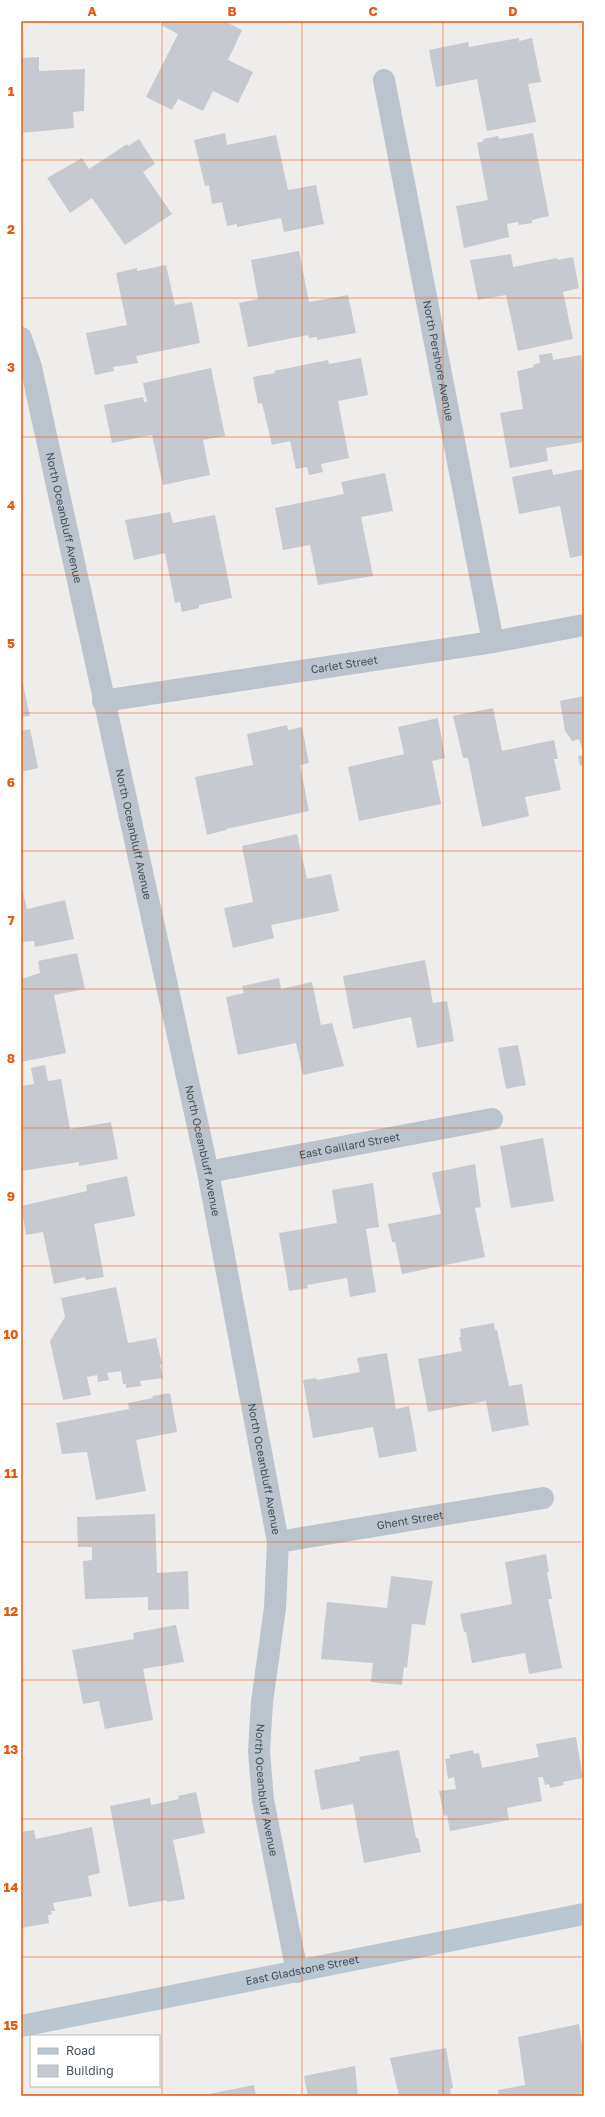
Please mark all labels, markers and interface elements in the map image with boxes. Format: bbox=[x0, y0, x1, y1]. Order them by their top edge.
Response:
text: A bbox=[87, 3, 97, 19]
text: B bbox=[227, 3, 237, 19]
text: C bbox=[368, 3, 378, 19]
text: D bbox=[508, 3, 518, 19]
text: 1 bbox=[8, 83, 15, 99]
text: 2 bbox=[7, 221, 15, 237]
street label: North Pershore Avenue bbox=[421, 299, 457, 422]
text: 3 bbox=[7, 359, 15, 375]
street label: North Oceanbluff Avenue bbox=[44, 451, 85, 584]
text: 4 bbox=[7, 497, 15, 513]
text: 5 bbox=[7, 635, 15, 651]
street label: Carlet Street bbox=[310, 653, 379, 675]
street label: North Oceanbluff Avenue bbox=[114, 767, 155, 901]
text: 6 bbox=[7, 774, 15, 790]
text: 7 bbox=[7, 912, 15, 928]
text: 8 bbox=[7, 1050, 15, 1066]
street label: North Oceanbluff Avenue bbox=[183, 1084, 223, 1217]
street label: East Gaillard Street bbox=[298, 1129, 401, 1161]
text: 9 bbox=[7, 1188, 15, 1204]
text: 10 bbox=[3, 1326, 19, 1342]
street label: North Oceanbluff Avenue bbox=[246, 1402, 283, 1536]
text: 11 bbox=[4, 1465, 18, 1481]
street label: Ghent Street bbox=[376, 1508, 444, 1531]
text: 12 bbox=[4, 1603, 18, 1619]
street label: North Oceanbluff Avenue bbox=[253, 1723, 281, 1857]
text: 13 bbox=[4, 1741, 18, 1757]
text: 14 bbox=[4, 1879, 18, 1895]
street label: East Gladstone Street bbox=[244, 1952, 360, 1987]
text: 15 bbox=[4, 2017, 18, 2033]
legend bbox=[30, 2035, 160, 2087]
text: Road bbox=[66, 2043, 95, 2058]
text: Building bbox=[66, 2063, 114, 2078]

